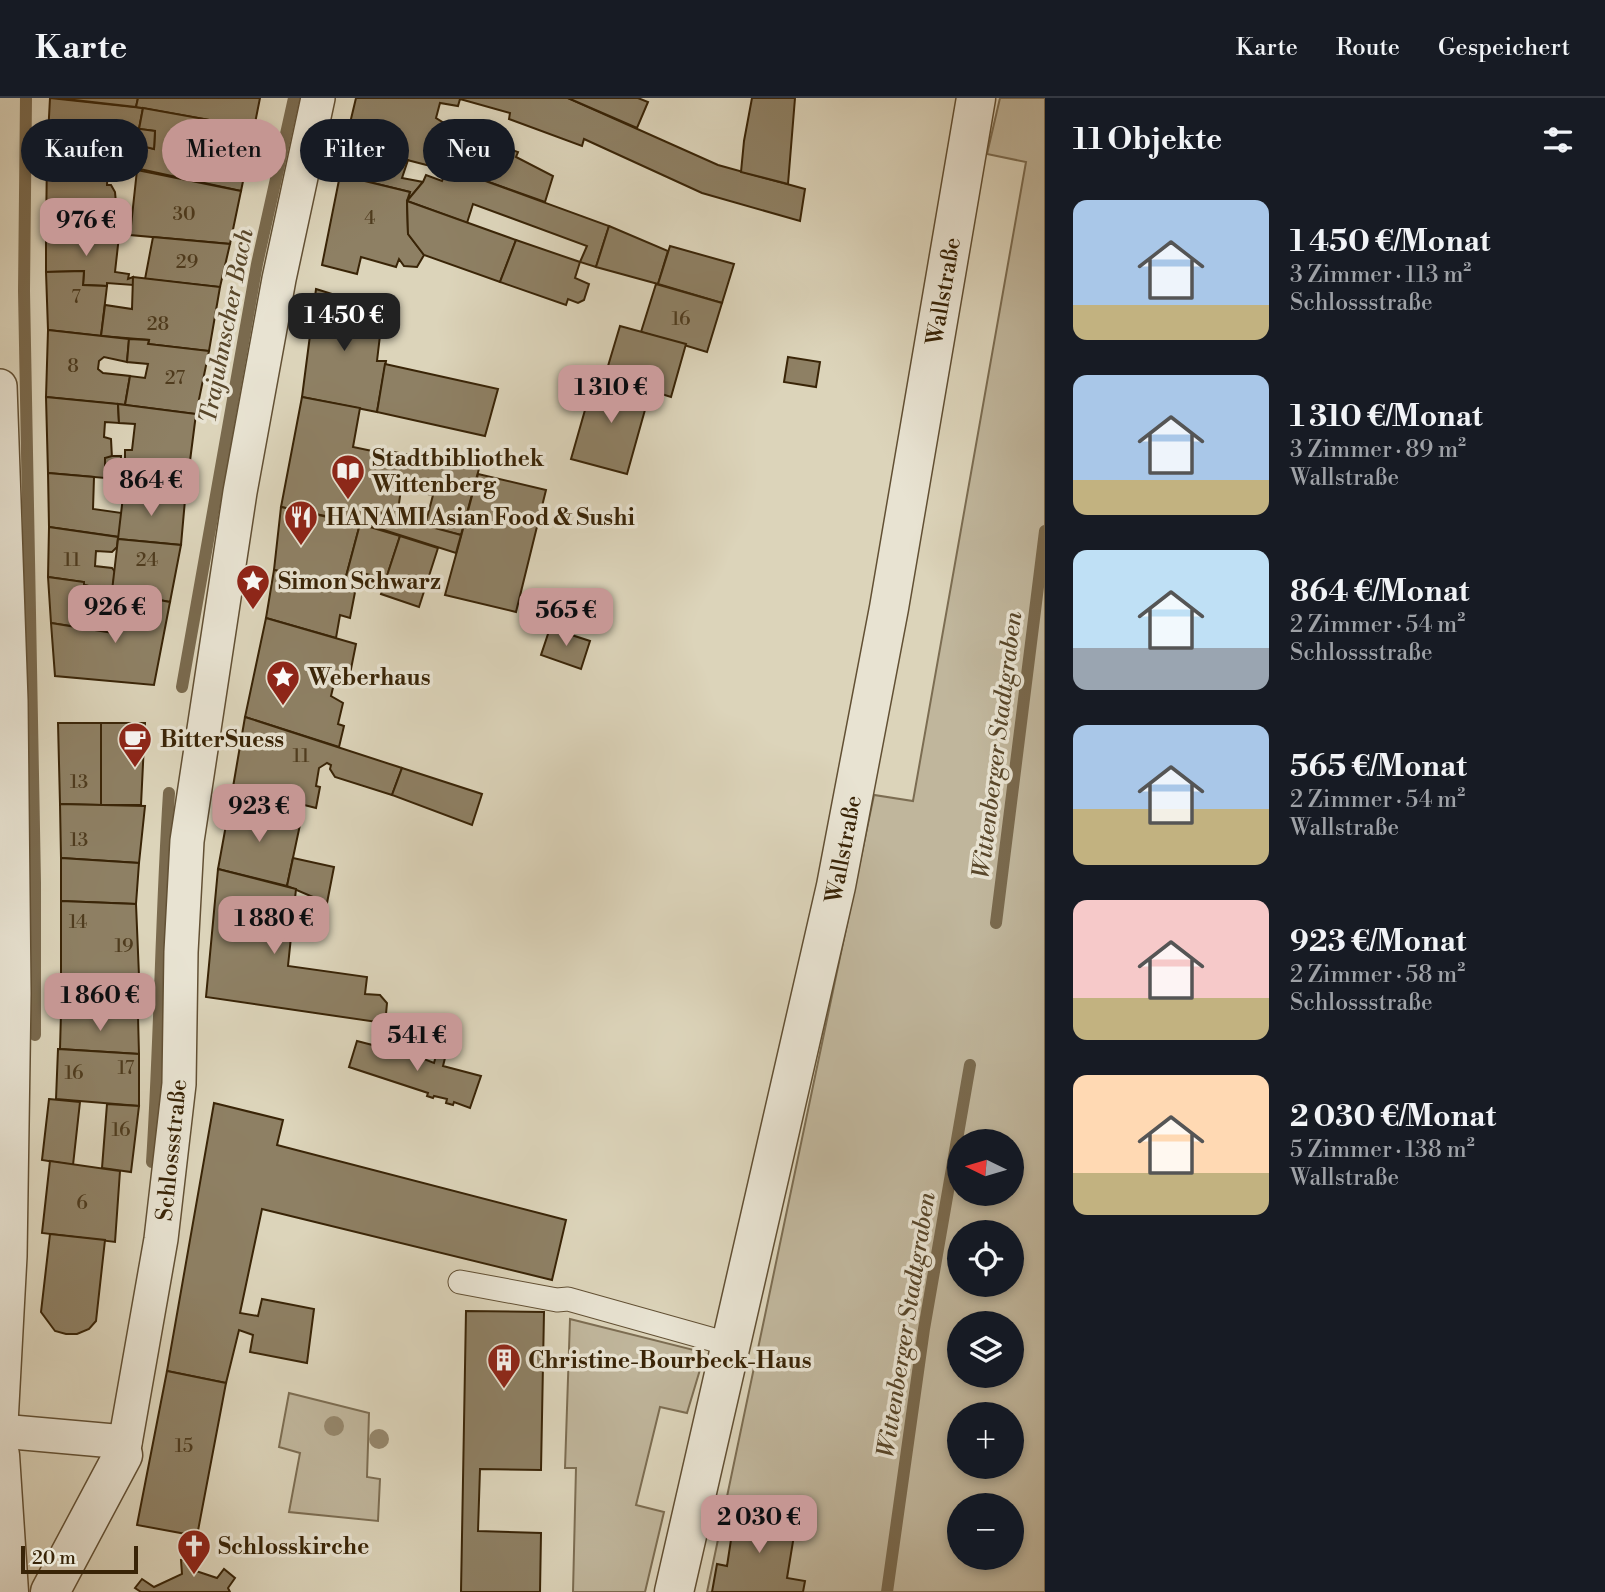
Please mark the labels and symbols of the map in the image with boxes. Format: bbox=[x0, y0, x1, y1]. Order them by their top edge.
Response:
pin: 976 € bbox=[37, 198, 135, 258]
house number: 30 bbox=[172, 202, 196, 226]
house number: 4 bbox=[364, 206, 376, 230]
water label: Trajuhnscher Bach bbox=[193, 226, 261, 426]
street label: Wallstraße bbox=[921, 235, 967, 348]
house number: 29 bbox=[176, 250, 198, 274]
house number: 7 bbox=[71, 285, 81, 309]
pin: 1 450 € bbox=[279, 294, 409, 353]
house number: 16 bbox=[671, 307, 691, 331]
house number: 28 bbox=[147, 312, 169, 336]
house number: 8 bbox=[67, 354, 79, 378]
house number: 27 bbox=[165, 366, 186, 390]
pin: 1 310 € bbox=[546, 366, 676, 425]
place label: Stadtbibliothek Wittenberg bbox=[371, 445, 545, 499]
library icon: Stadtbibliothek Wittenberg bbox=[329, 452, 367, 501]
pin: 864 € bbox=[102, 458, 200, 518]
restaurant icon: HANAMI Asian Food & Sushi bbox=[282, 498, 320, 547]
place label: HANAMI Asian Food & Sushi bbox=[326, 504, 635, 532]
house number: 11 bbox=[64, 548, 81, 572]
house number: 24 bbox=[136, 548, 158, 572]
place icon: Simon Schwarz bbox=[234, 562, 272, 611]
place label: Simon Schwarz bbox=[278, 568, 441, 596]
pin: 926 € bbox=[66, 586, 164, 645]
pin: 565 € bbox=[517, 588, 615, 648]
water label: Wittenberger Stadtgraben bbox=[967, 610, 1029, 880]
place icon: Weberhaus bbox=[264, 658, 302, 707]
place label: Weberhaus bbox=[307, 664, 431, 692]
cafe icon: BitterSuess bbox=[116, 720, 154, 769]
place label: BitterSuess bbox=[160, 726, 284, 754]
house number: 11 bbox=[293, 744, 310, 768]
house number: 13 bbox=[70, 770, 88, 794]
pin: 923 € bbox=[210, 784, 308, 844]
street label: Wallstraße bbox=[820, 793, 868, 906]
house number: 13 bbox=[70, 828, 88, 852]
pin: 1 880 € bbox=[209, 896, 339, 956]
house number: 14 bbox=[69, 910, 87, 934]
house number: 19 bbox=[114, 934, 134, 958]
pin: 1 860 € bbox=[35, 974, 165, 1033]
pin: 541 € bbox=[368, 1014, 466, 1073]
house number: 17 bbox=[118, 1056, 135, 1080]
house number: 16 bbox=[64, 1061, 84, 1085]
street label: Schlossstraße bbox=[151, 1078, 193, 1222]
house number: 16 bbox=[111, 1118, 131, 1142]
north arrow bbox=[947, 1129, 1024, 1206]
water label: Wittenberger Stadtgraben bbox=[871, 1190, 943, 1460]
house number: 6 bbox=[76, 1191, 88, 1215]
building icon: Christine-Bourbeck-Haus bbox=[485, 1341, 523, 1390]
place label: Christine-Bourbeck-Haus bbox=[528, 1347, 812, 1375]
house number: 15 bbox=[175, 1434, 193, 1458]
pin: 2 030 € bbox=[694, 1496, 824, 1555]
church icon: Schlosskirche bbox=[175, 1527, 213, 1576]
place label: Schlosskirche bbox=[218, 1533, 369, 1561]
scale bar bbox=[21, 1543, 138, 1575]

